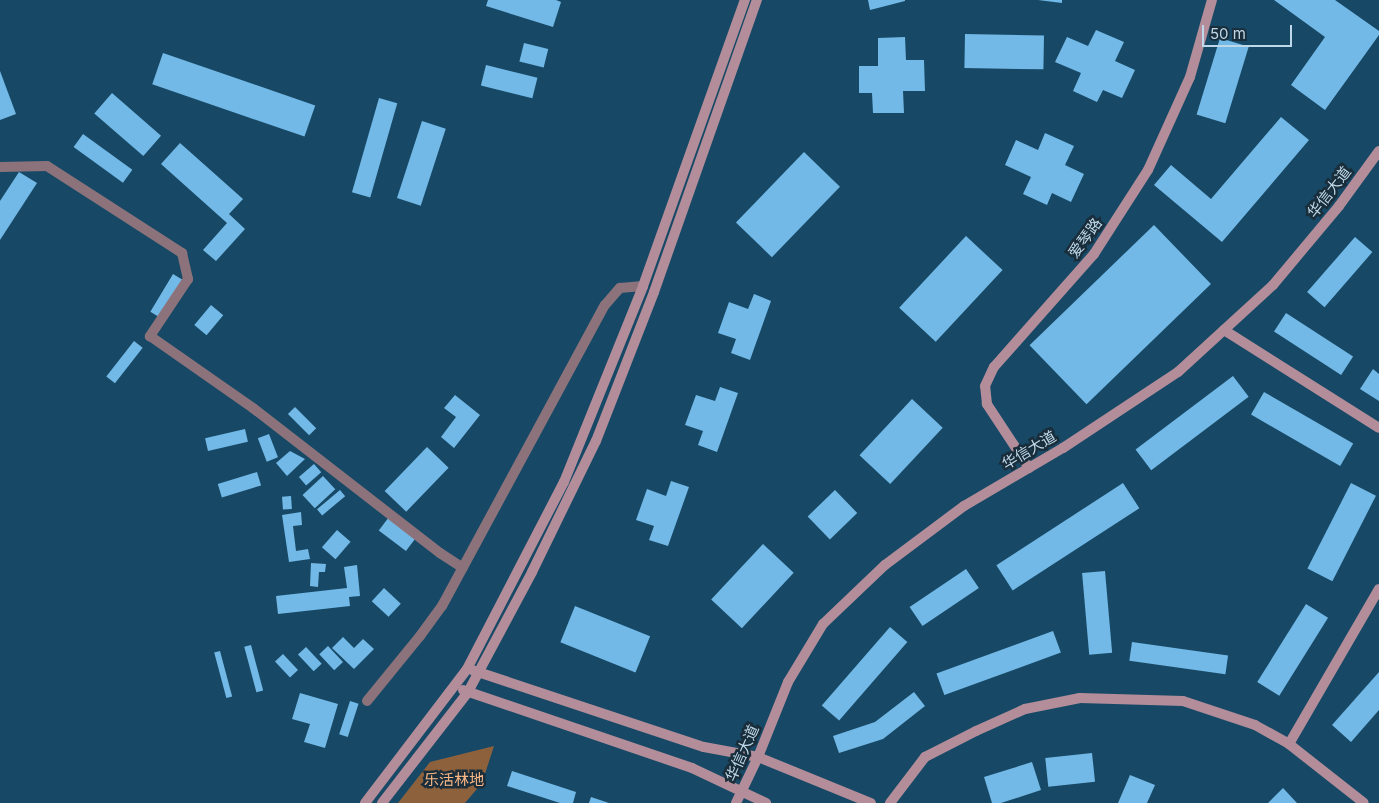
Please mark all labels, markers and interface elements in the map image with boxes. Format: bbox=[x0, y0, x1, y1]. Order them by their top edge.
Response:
scale bar bbox=[1204, 15, 1294, 47]
text: 50 m bbox=[1210, 24, 1246, 43]
street label: 华信大道 bbox=[1303, 163, 1355, 221]
street label: 爱琴路 bbox=[1064, 215, 1106, 261]
street label: 华信大道 bbox=[999, 427, 1059, 473]
street label: 华信大道 bbox=[722, 722, 762, 784]
park label: 乐活林地 bbox=[424, 771, 484, 789]

